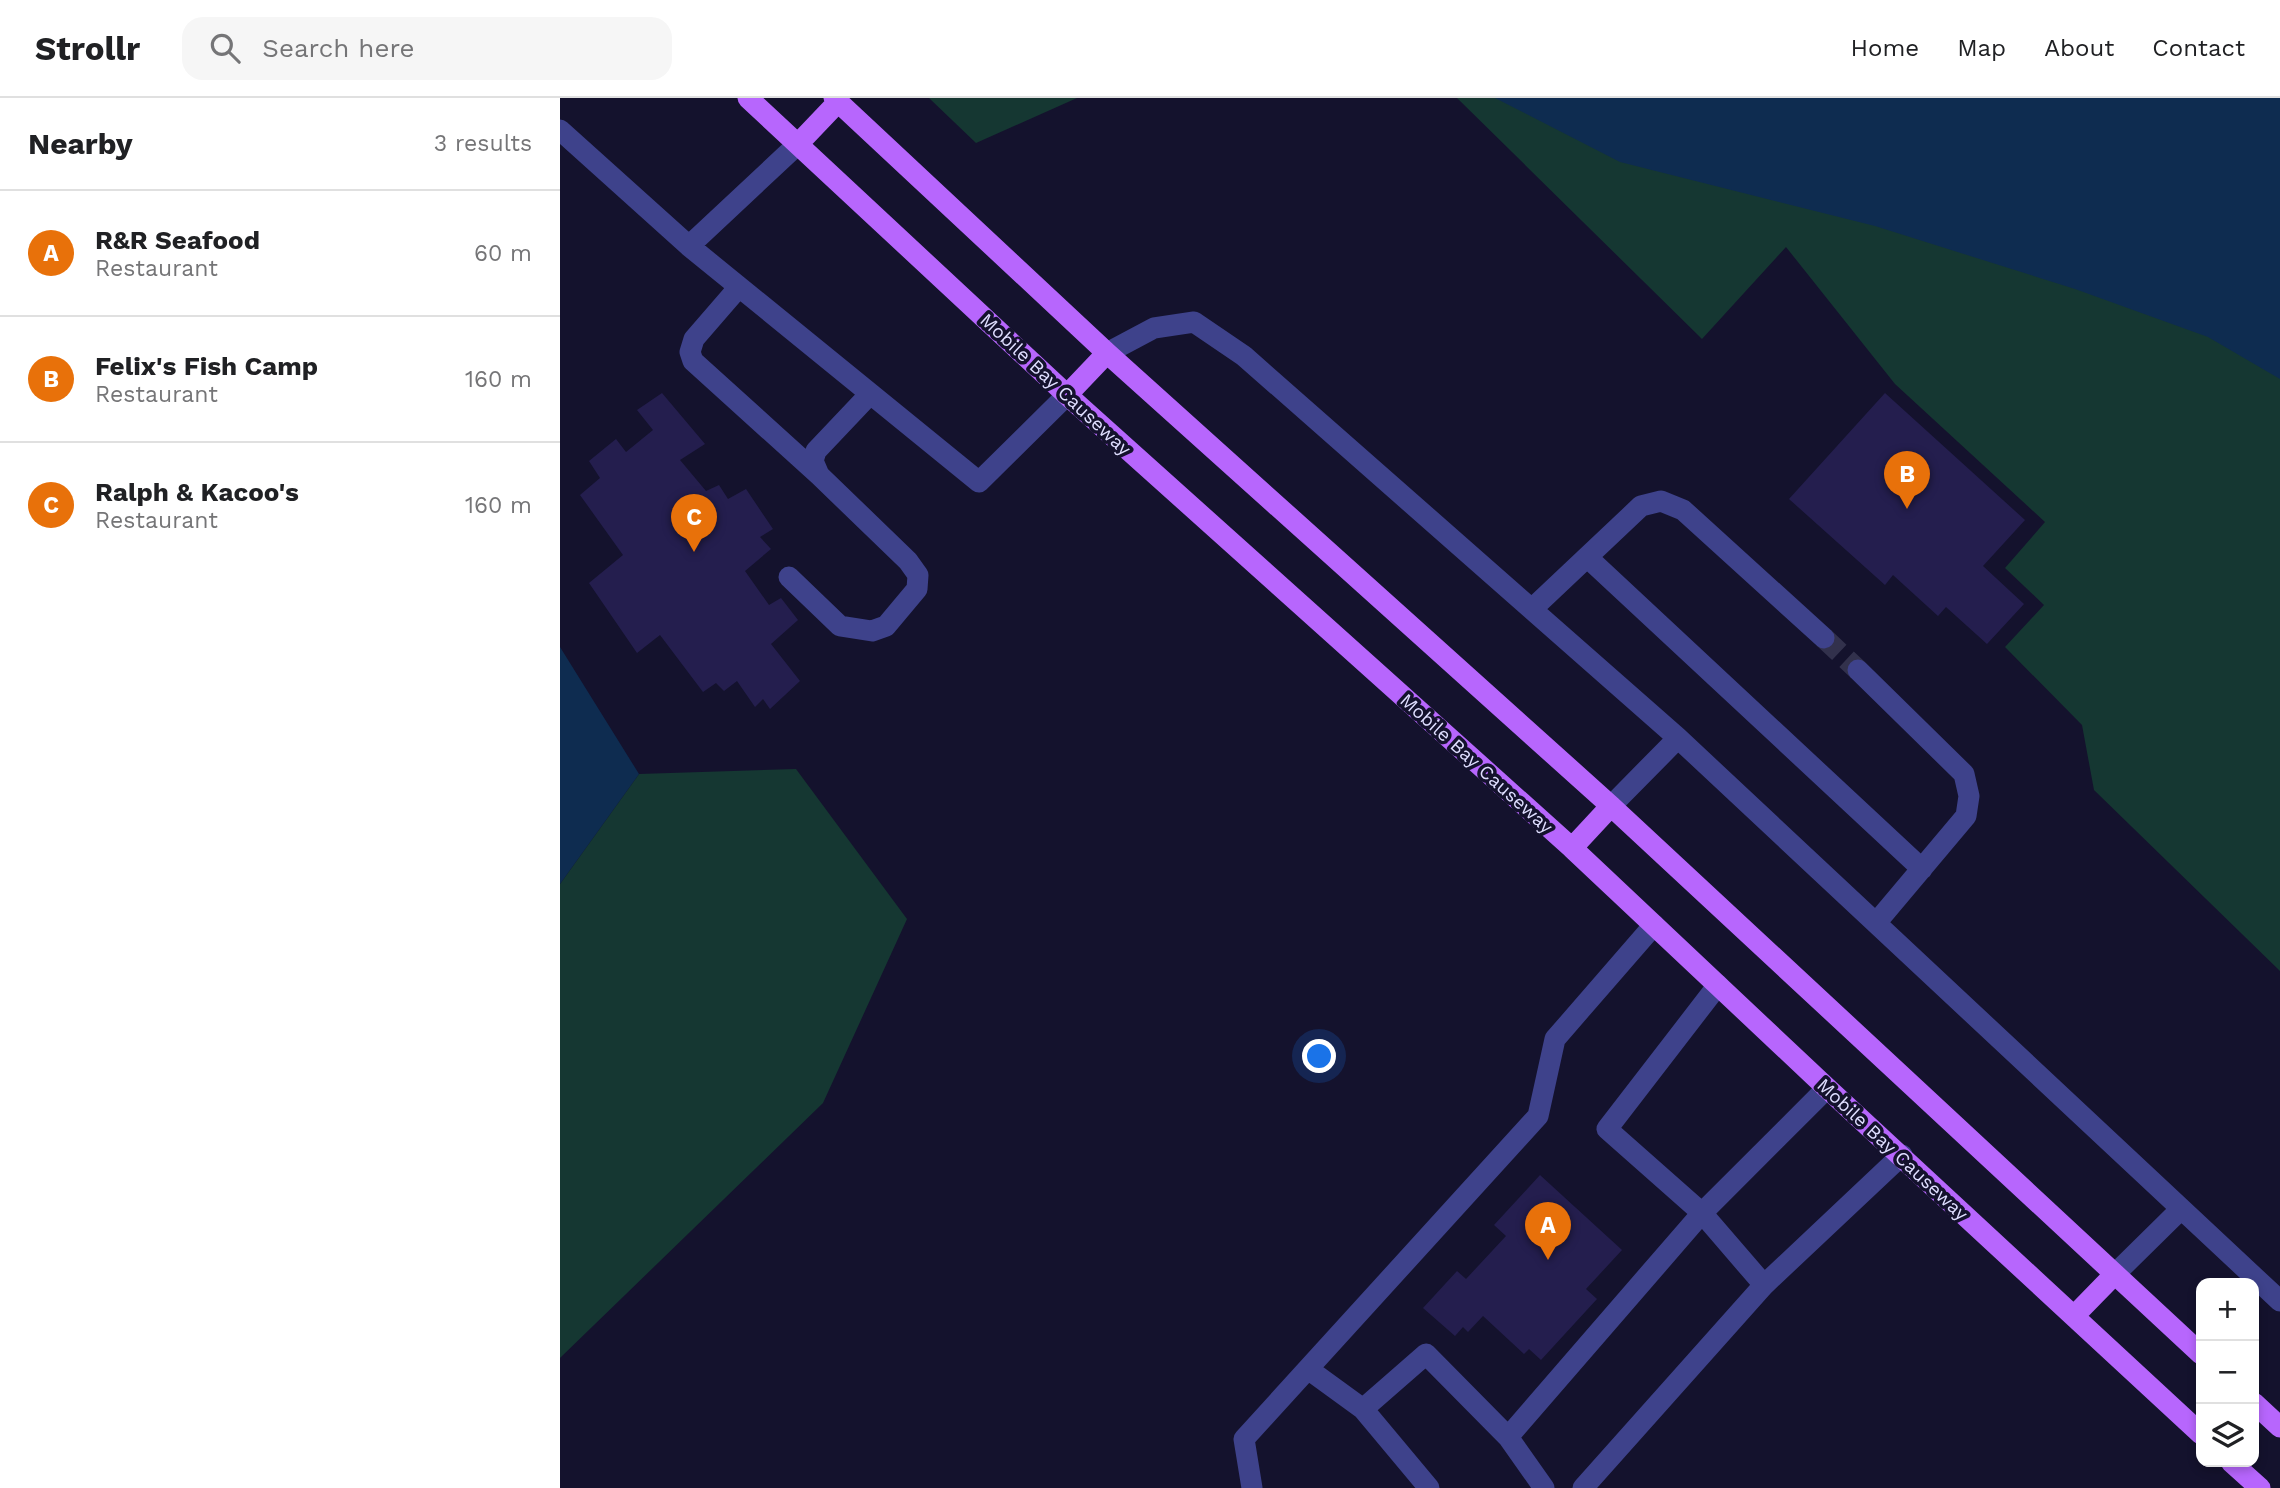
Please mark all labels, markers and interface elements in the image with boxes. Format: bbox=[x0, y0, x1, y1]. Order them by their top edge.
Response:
search box bbox=[182, 17, 672, 80]
text: Strollr bbox=[35, 29, 140, 68]
icon: search bbox=[206, 29, 244, 67]
text: Search here bbox=[262, 33, 415, 63]
text: Home bbox=[1851, 34, 1919, 62]
text: Map bbox=[1957, 34, 2006, 62]
text: About bbox=[2044, 34, 2114, 62]
text: Contact bbox=[2152, 34, 2245, 62]
text: Nearby bbox=[28, 126, 133, 161]
text: 3 results bbox=[434, 130, 532, 157]
text: R&R Seafood bbox=[95, 225, 260, 255]
text: A bbox=[43, 240, 59, 267]
text: 60 m bbox=[474, 240, 532, 267]
text: Restaurant bbox=[95, 255, 218, 282]
street label: Mobile Bay Causeway bbox=[975, 308, 1136, 460]
text: Felix's Fish Camp bbox=[95, 351, 318, 381]
text: B bbox=[43, 366, 59, 393]
text: 160 m bbox=[465, 366, 532, 393]
text: Restaurant bbox=[95, 381, 218, 408]
pin: B bbox=[1884, 451, 1930, 509]
text: Ralph & Kacoo's bbox=[95, 477, 299, 507]
text: C bbox=[43, 492, 59, 519]
text: 160 m bbox=[465, 492, 532, 519]
pin: C bbox=[671, 494, 717, 552]
text: Restaurant bbox=[95, 507, 218, 534]
street label: Mobile Bay Causeway bbox=[1395, 689, 1558, 838]
your location bbox=[1302, 1039, 1336, 1073]
street label: Mobile Bay Causeway bbox=[1812, 1073, 1973, 1225]
pin: A bbox=[1525, 1202, 1571, 1260]
map controls bbox=[2196, 1278, 2259, 1467]
button: + bbox=[2196, 1278, 2259, 1341]
button: − bbox=[2196, 1341, 2259, 1404]
button: layers bbox=[2196, 1404, 2259, 1467]

